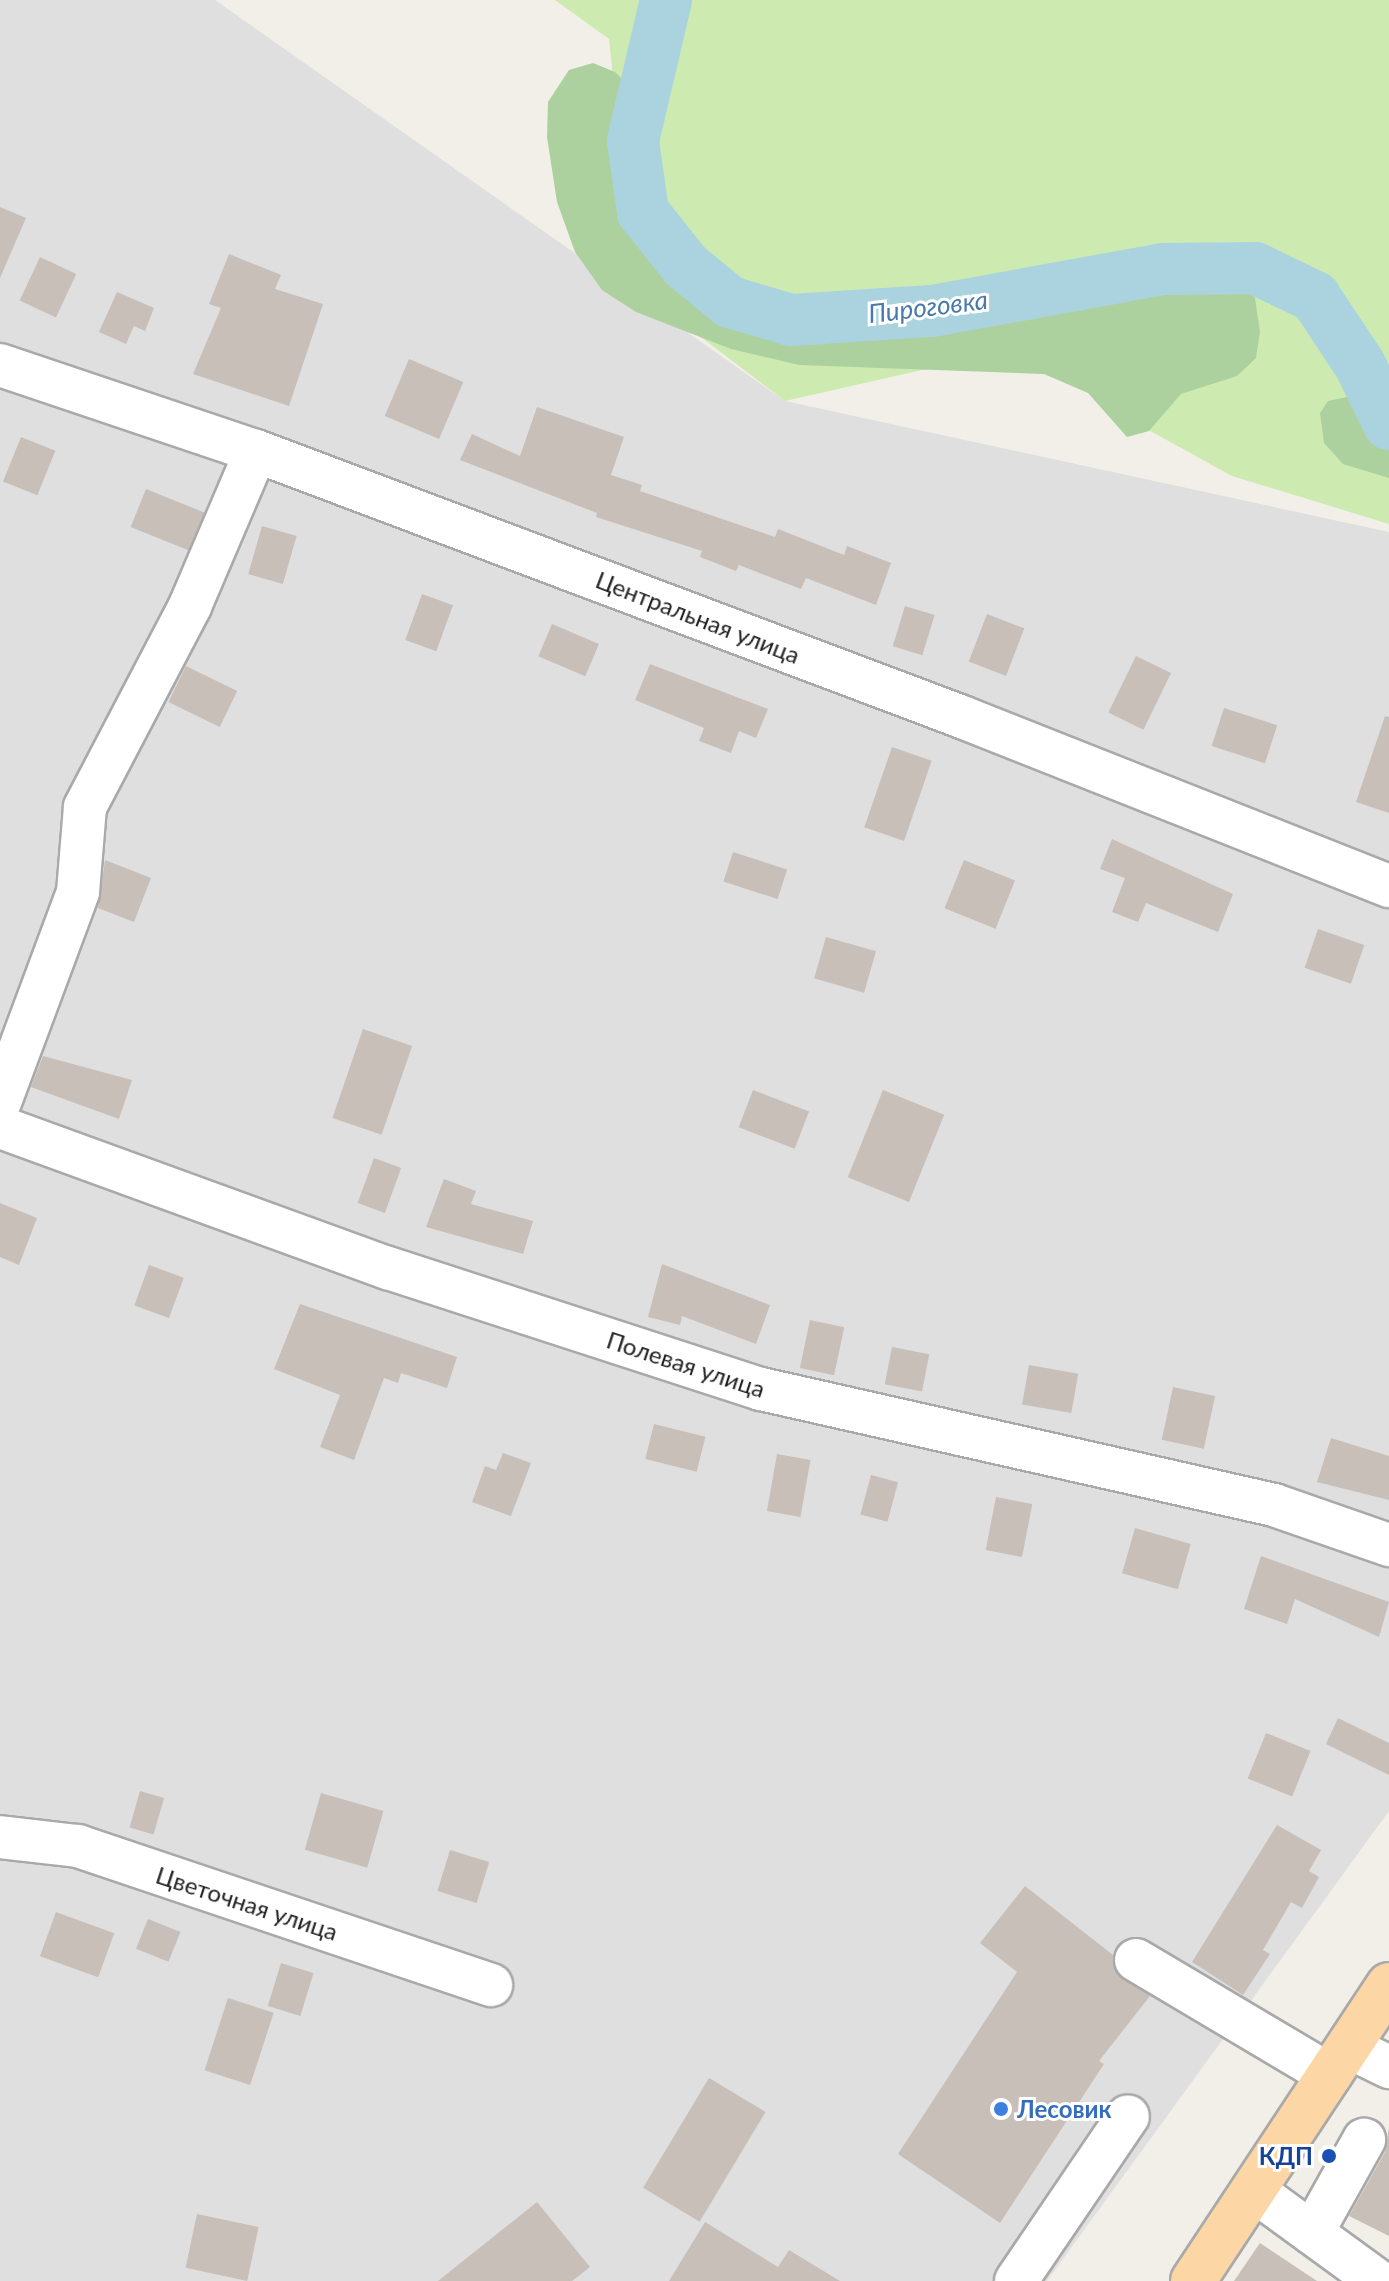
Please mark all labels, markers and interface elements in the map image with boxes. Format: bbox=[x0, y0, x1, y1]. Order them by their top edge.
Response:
water label: Пироговка bbox=[866, 284, 990, 330]
street label: Центральная улица bbox=[592, 565, 804, 669]
street label: Полевая улица bbox=[603, 1325, 769, 1403]
street label: Цветочная улица bbox=[152, 1860, 342, 1946]
place label: Лесовик bbox=[1017, 2095, 1112, 2123]
marker: Лесовик bbox=[992, 2100, 1010, 2118]
place label: КДП bbox=[1259, 2142, 1313, 2170]
marker: КДП bbox=[1320, 2147, 1338, 2165]

